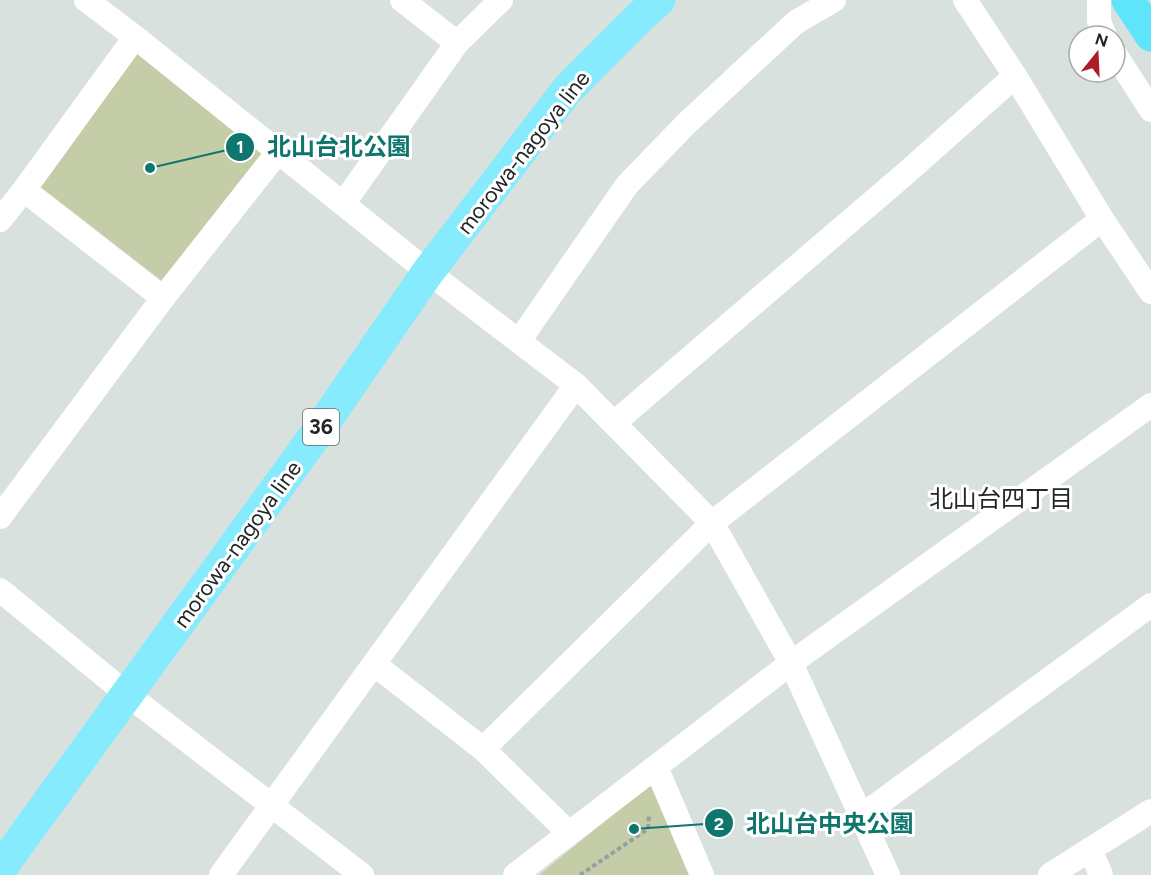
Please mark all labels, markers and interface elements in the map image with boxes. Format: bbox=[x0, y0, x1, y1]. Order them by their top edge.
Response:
north arrow bbox=[1067, 24, 1127, 84]
text: N bbox=[1093, 29, 1110, 51]
street label: morowa-nagoya line bbox=[451, 65, 596, 239]
callout: 北山台北公園 bbox=[225, 126, 423, 168]
text: 北山台北公園 bbox=[267, 132, 411, 161]
text: 1 bbox=[236, 136, 244, 158]
road number: 36 bbox=[303, 409, 339, 445]
street label: morowa-nagoya line bbox=[168, 456, 307, 633]
district label: 北山台四丁目 bbox=[929, 484, 1073, 513]
callout: 北山台中央公園 bbox=[704, 802, 926, 844]
text: 北山台中央公園 bbox=[746, 809, 914, 838]
text: 2 bbox=[714, 813, 724, 835]

